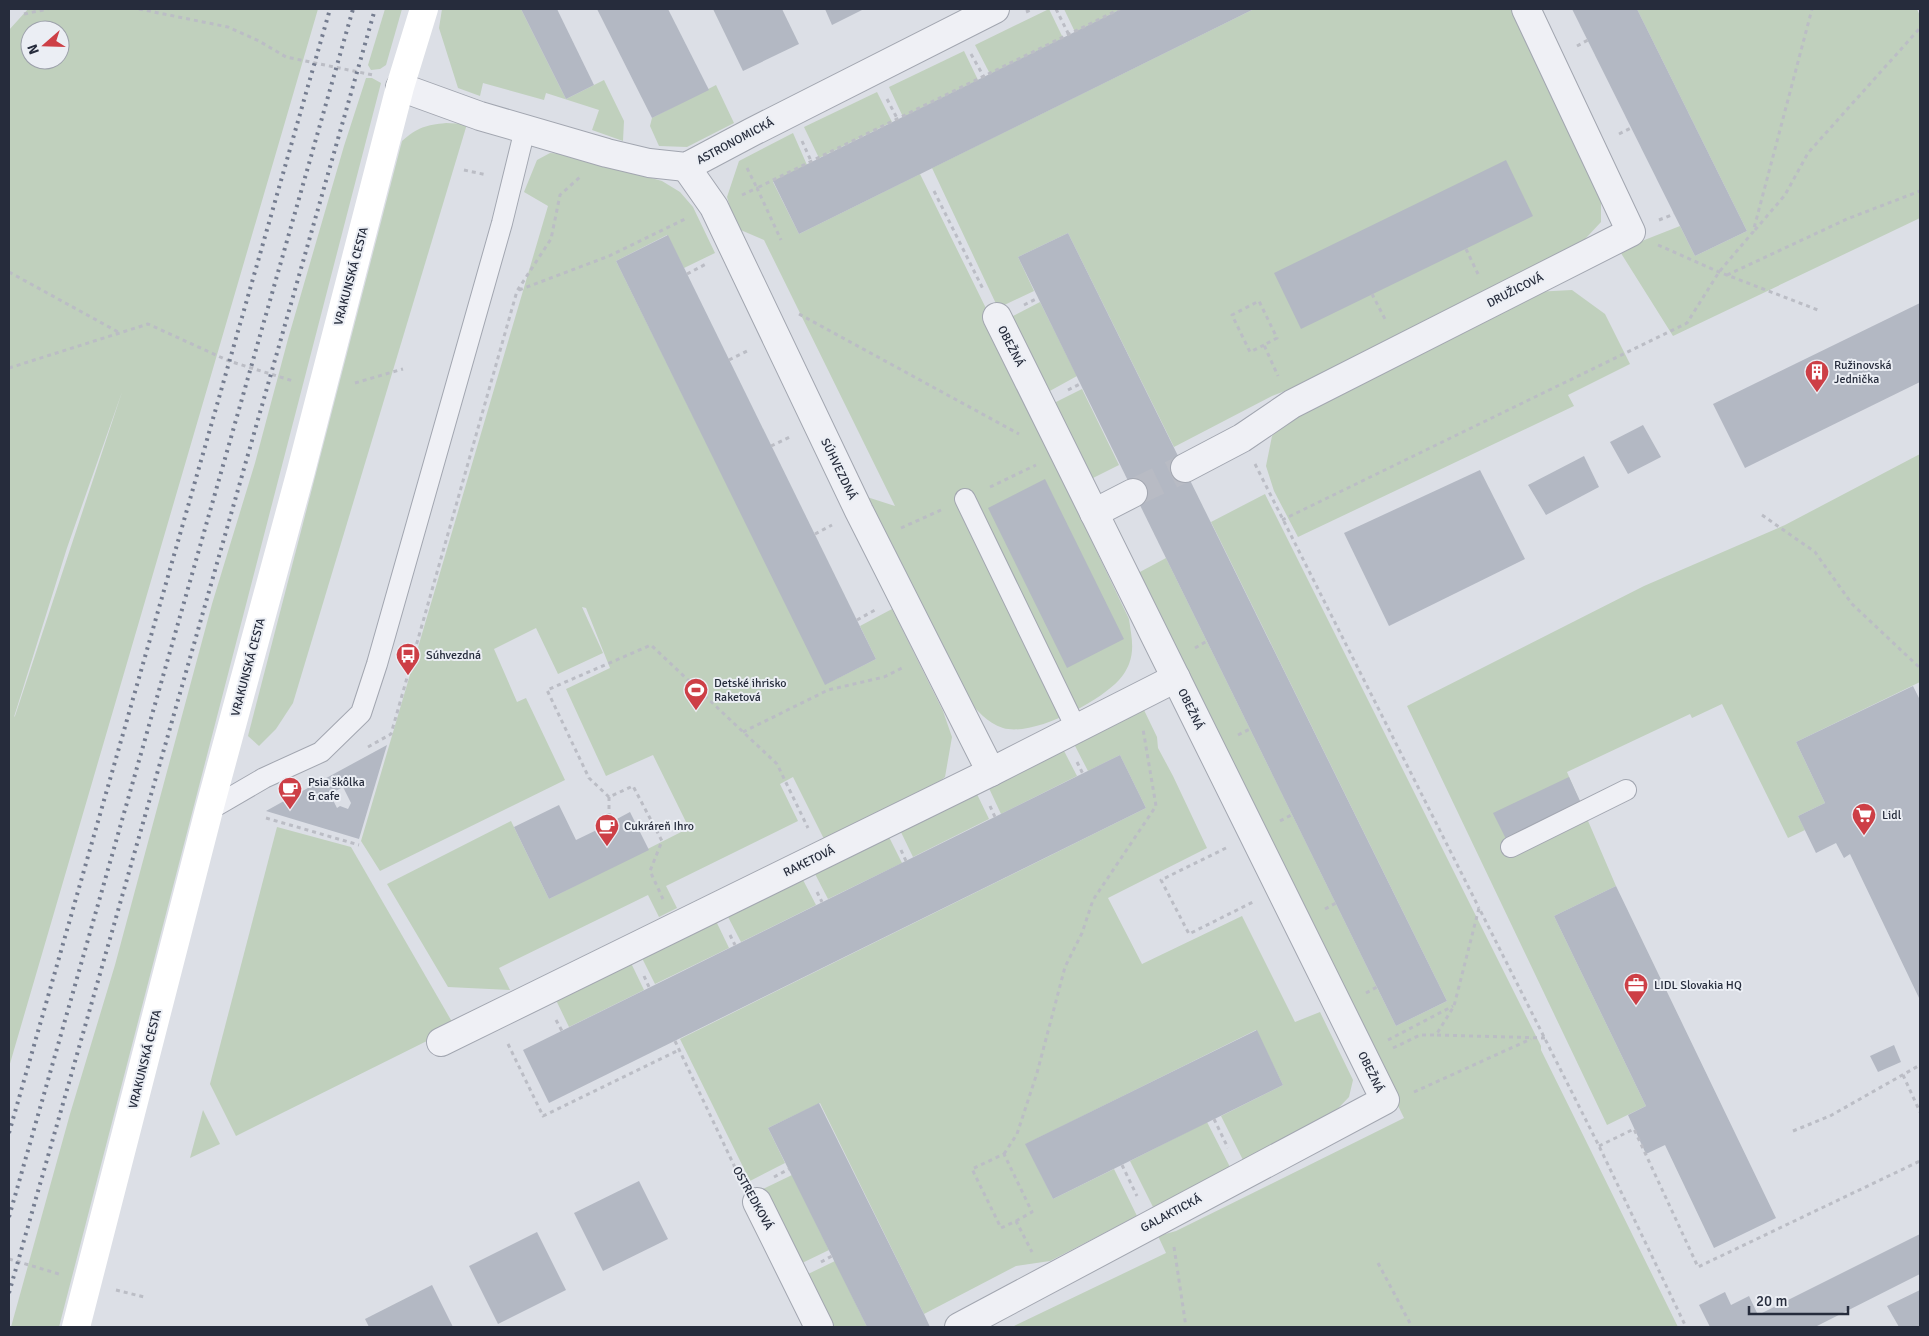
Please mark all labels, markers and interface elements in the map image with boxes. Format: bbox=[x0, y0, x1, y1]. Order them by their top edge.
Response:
north arrow bbox=[20, 20, 70, 70]
text: N bbox=[24, 42, 43, 57]
street label: ASTRONOMICKÁ bbox=[694, 114, 777, 168]
street label: VRAKUNSKÁ CESTA bbox=[331, 225, 372, 327]
street label: DRUŽICOVÁ bbox=[1484, 270, 1547, 311]
street label: OBEŽNÁ bbox=[994, 323, 1028, 370]
place label: Ružinovská Jednička bbox=[1834, 358, 1892, 387]
building icon: Ružinovská Jednička bbox=[1804, 359, 1830, 393]
street label: SÚHVEZDNÁ bbox=[817, 436, 860, 503]
street label: VRAKUNSKÁ CESTA bbox=[228, 616, 269, 718]
bus stop icon: Súhvezdná bbox=[395, 642, 421, 676]
place label: Súhvezdná bbox=[426, 648, 481, 663]
place label: Detské ihrisko Raketová bbox=[714, 676, 787, 705]
sports icon: Detské ihrisko Raketová bbox=[683, 677, 709, 711]
street label: OBEŽNÁ bbox=[1174, 686, 1207, 733]
place label: Psia škôlka & cafe bbox=[308, 775, 365, 804]
cafe icon: Psia škôlka & cafe bbox=[277, 776, 303, 810]
supermarket icon: Lidl bbox=[1851, 802, 1877, 836]
place label: Lidl bbox=[1882, 808, 1902, 823]
cafe icon: Cukráreň Ihro bbox=[594, 813, 620, 847]
place label: Cukráreň Ihro bbox=[624, 819, 694, 834]
street label: RAKETOVÁ bbox=[781, 842, 838, 880]
office icon: LIDL Slovakia HQ bbox=[1623, 972, 1649, 1006]
place label: LIDL Slovakia HQ bbox=[1654, 978, 1742, 993]
street label: VRAKUNSKÁ CESTA bbox=[126, 1007, 165, 1110]
street label: OBEŽNÁ bbox=[1354, 1049, 1387, 1096]
street label: OSTREDKOVÁ bbox=[729, 1164, 776, 1233]
street label: GALAKTICKÁ bbox=[1138, 1191, 1205, 1236]
scale bar bbox=[1749, 1284, 1848, 1316]
text: 20 m bbox=[1756, 1292, 1787, 1310]

